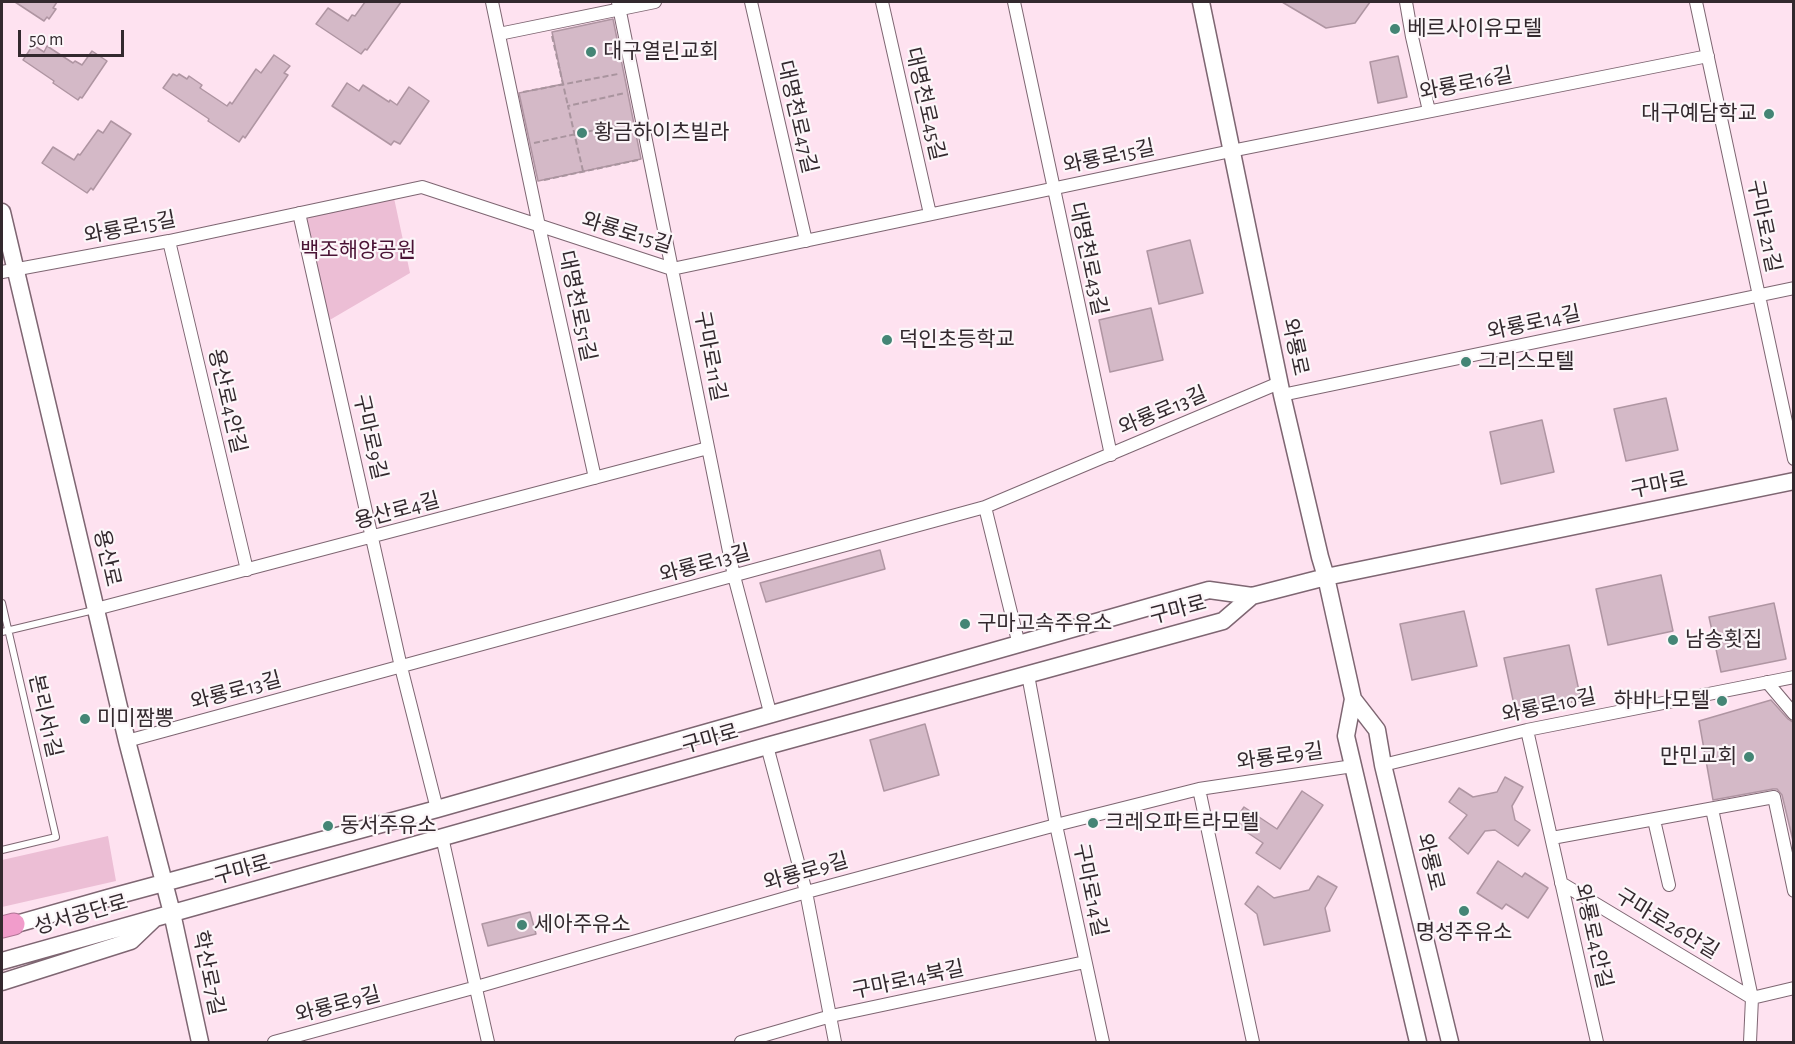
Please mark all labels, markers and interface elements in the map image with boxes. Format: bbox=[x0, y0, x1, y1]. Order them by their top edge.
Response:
place label: 베르사이유모텔 bbox=[1407, 16, 1542, 42]
scale bar bbox=[21, 18, 128, 56]
marker: 베르사이유모텔 bbox=[1388, 22, 1402, 36]
text: 50 m bbox=[29, 31, 63, 49]
place label: 대구열린교회 bbox=[603, 39, 719, 65]
marker: 대구열린교회 bbox=[584, 45, 598, 59]
street label: 대명천로45길 bbox=[900, 45, 950, 163]
street label: 대명천로47길 bbox=[772, 58, 822, 176]
street label: 와룡로16길 bbox=[1417, 63, 1515, 105]
place label: 대구예담학교 bbox=[1641, 101, 1757, 127]
marker: 대구예담학교 bbox=[1762, 107, 1776, 121]
place label: 황금하이츠빌라 bbox=[594, 120, 729, 146]
marker: 황금하이츠빌라 bbox=[575, 126, 589, 140]
street label: 와룡로15길 bbox=[1061, 135, 1157, 179]
street label: 구마로21길 bbox=[1742, 177, 1786, 275]
street label: 대명천로43길 bbox=[1064, 200, 1112, 318]
street label: 와룡로15길 bbox=[82, 207, 178, 249]
street label: 와룡로15길 bbox=[579, 207, 675, 259]
park label: 백조해양공원 bbox=[300, 238, 416, 264]
street label: 대명천로51길 bbox=[553, 248, 601, 364]
street label: 와룡로14길 bbox=[1485, 301, 1583, 345]
street label: 구마로11길 bbox=[689, 309, 731, 403]
street label: 와룡로 bbox=[1277, 316, 1313, 378]
place label: 덕인초등학교 bbox=[899, 327, 1015, 353]
marker: 덕인초등학교 bbox=[880, 333, 894, 347]
street label: 용산로4안길 bbox=[203, 346, 251, 456]
place label: 그리스모텔 bbox=[1478, 349, 1575, 375]
marker: 그리스모텔 bbox=[1459, 355, 1473, 369]
street label: 와룡로13길 bbox=[1115, 381, 1211, 441]
street label: 구마로9길 bbox=[348, 392, 392, 482]
street label: 구마로 bbox=[1628, 467, 1690, 503]
street label: 용산로4길 bbox=[352, 488, 442, 534]
street label: 용산로 bbox=[88, 527, 126, 589]
street label: 와룡로13길 bbox=[657, 540, 753, 588]
street label: 구마로 bbox=[1147, 590, 1209, 630]
place label: 구마고속주유소 bbox=[977, 611, 1112, 637]
marker: 구마고속주유소 bbox=[958, 617, 972, 631]
place label: 남송횟집 bbox=[1685, 627, 1762, 653]
marker: 남송횟집 bbox=[1666, 633, 1680, 647]
street label: 와룡로13길 bbox=[188, 667, 284, 715]
street label: 본리서1길 bbox=[23, 672, 67, 760]
street label: 와룡로10길 bbox=[1500, 684, 1598, 728]
place label: 하바나모텔 bbox=[1613, 688, 1710, 714]
marker: 하바나모텔 bbox=[1715, 694, 1729, 708]
place label: 미미짬뽕 bbox=[97, 706, 174, 732]
marker: 미미짬뽕 bbox=[78, 712, 92, 726]
street label: 구마로 bbox=[679, 719, 741, 759]
street label: 와룡로9길 bbox=[1235, 738, 1325, 776]
place label: 만민교회 bbox=[1660, 744, 1737, 770]
marker: 만민교회 bbox=[1742, 750, 1756, 764]
place label: 크레오파트라모텔 bbox=[1105, 810, 1260, 836]
place label: 동서주유소 bbox=[340, 813, 437, 839]
marker: 크레오파트라모텔 bbox=[1086, 816, 1100, 830]
marker: 동서주유소 bbox=[321, 819, 335, 833]
street label: 와룡로 bbox=[1411, 831, 1449, 893]
street label: 구마로14길 bbox=[1068, 841, 1112, 939]
street label: 와룡로9길 bbox=[761, 848, 851, 896]
street label: 구마로 bbox=[211, 850, 273, 890]
street label: 와룡로4안길 bbox=[1569, 881, 1617, 991]
street label: 구마로26안길 bbox=[1611, 883, 1723, 965]
street label: 성서공단로 bbox=[31, 890, 131, 940]
marker: 명성주유소 bbox=[1457, 904, 1471, 918]
place label: 세아주유소 bbox=[534, 912, 631, 938]
marker: 세아주유소 bbox=[515, 918, 529, 932]
place label: 명성주유소 bbox=[1416, 920, 1512, 946]
street label: 학산로7길 bbox=[187, 928, 229, 1018]
street label: 구마로14북길 bbox=[850, 956, 966, 1004]
street label: 와룡로9길 bbox=[293, 982, 383, 1028]

